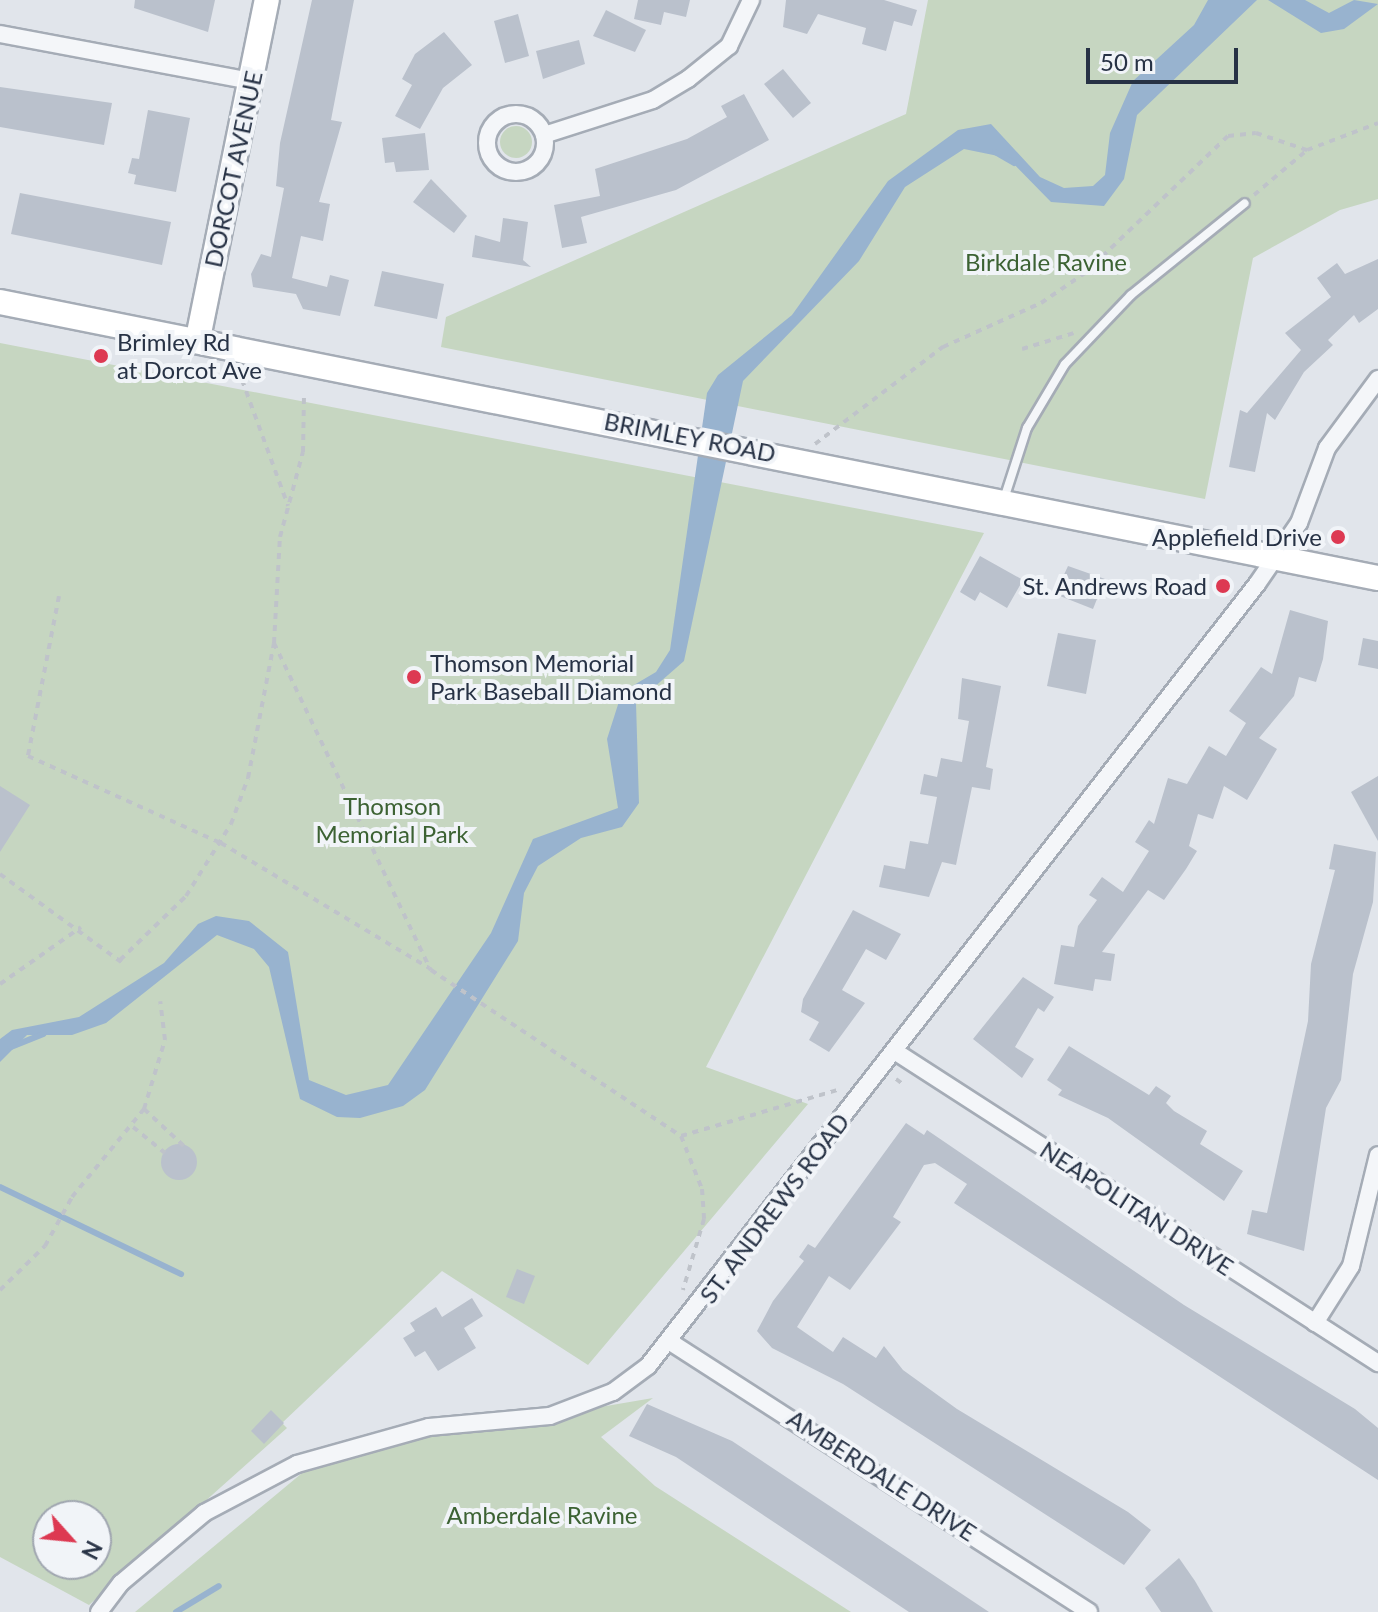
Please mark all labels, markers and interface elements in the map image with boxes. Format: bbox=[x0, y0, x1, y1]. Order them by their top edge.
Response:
scale bar bbox=[1090, 32, 1242, 82]
text: 50 m bbox=[1100, 47, 1154, 76]
street label: DORCOT AVENUE bbox=[198, 67, 268, 271]
park label: Birkdale Ravine bbox=[965, 248, 1127, 276]
place label: Brimley Rd at Dorcot Ave bbox=[117, 328, 263, 384]
marker: Brimley Rd at Dorcot Ave bbox=[92, 347, 110, 365]
street label: BRIMLEY ROAD bbox=[601, 406, 779, 468]
place label: Applefield Drive bbox=[1152, 523, 1322, 551]
marker: Applefield Drive bbox=[1329, 528, 1347, 546]
place label: St. Andrews Road bbox=[1022, 572, 1207, 600]
marker: St. Andrews Road bbox=[1214, 577, 1232, 595]
place label: Thomson Memorial Park Baseball Diamond bbox=[430, 649, 672, 705]
marker: Thomson Memorial Park Baseball Diamond bbox=[405, 668, 423, 686]
park label: Thomson Memorial Park bbox=[315, 792, 469, 848]
street label: ST. ANDREWS ROAD bbox=[693, 1107, 855, 1309]
street label: NEAPOLITAN DRIVE bbox=[1035, 1135, 1239, 1281]
street label: AMBERDALE DRIVE bbox=[782, 1403, 982, 1547]
north arrow bbox=[32, 1500, 112, 1580]
park label: Amberdale Ravine bbox=[447, 1501, 637, 1529]
text: N bbox=[76, 1537, 108, 1564]

